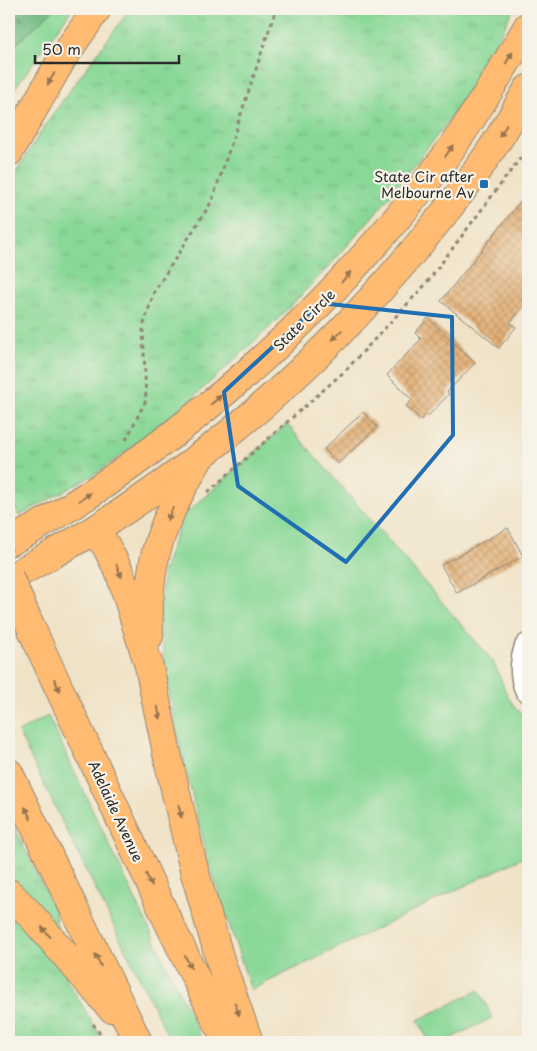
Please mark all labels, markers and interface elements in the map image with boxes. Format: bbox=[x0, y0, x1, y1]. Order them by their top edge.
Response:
scale bar bbox=[35, 32, 179, 64]
text: 50 m bbox=[42, 37, 81, 60]
one-way arrow bbox=[505, 52, 514, 65]
one-way arrow bbox=[46, 72, 55, 85]
one-way arrow bbox=[499, 124, 508, 137]
one-way arrow bbox=[444, 144, 454, 158]
place label: State Cir after Melbourne Av bbox=[374, 166, 475, 203]
marker: State Cir after Melbourne Av bbox=[478, 178, 490, 190]
one-way arrow bbox=[341, 270, 352, 283]
street label: State Circle bbox=[268, 284, 340, 356]
one-way arrow bbox=[331, 329, 343, 341]
one-way arrow bbox=[209, 395, 222, 406]
one-way arrow bbox=[78, 492, 92, 502]
one-way arrow bbox=[166, 507, 174, 521]
one-way arrow bbox=[115, 564, 123, 579]
one-way arrow bbox=[54, 678, 62, 692]
one-way arrow bbox=[155, 706, 163, 721]
street label: Adelaide Avenue bbox=[83, 757, 149, 865]
one-way arrow bbox=[176, 803, 184, 818]
one-way arrow bbox=[24, 806, 32, 821]
one-way arrow bbox=[145, 873, 153, 887]
one-way arrow bbox=[40, 926, 51, 939]
one-way arrow bbox=[94, 953, 102, 967]
one-way arrow bbox=[184, 955, 192, 969]
one-way arrow bbox=[233, 1002, 241, 1017]

